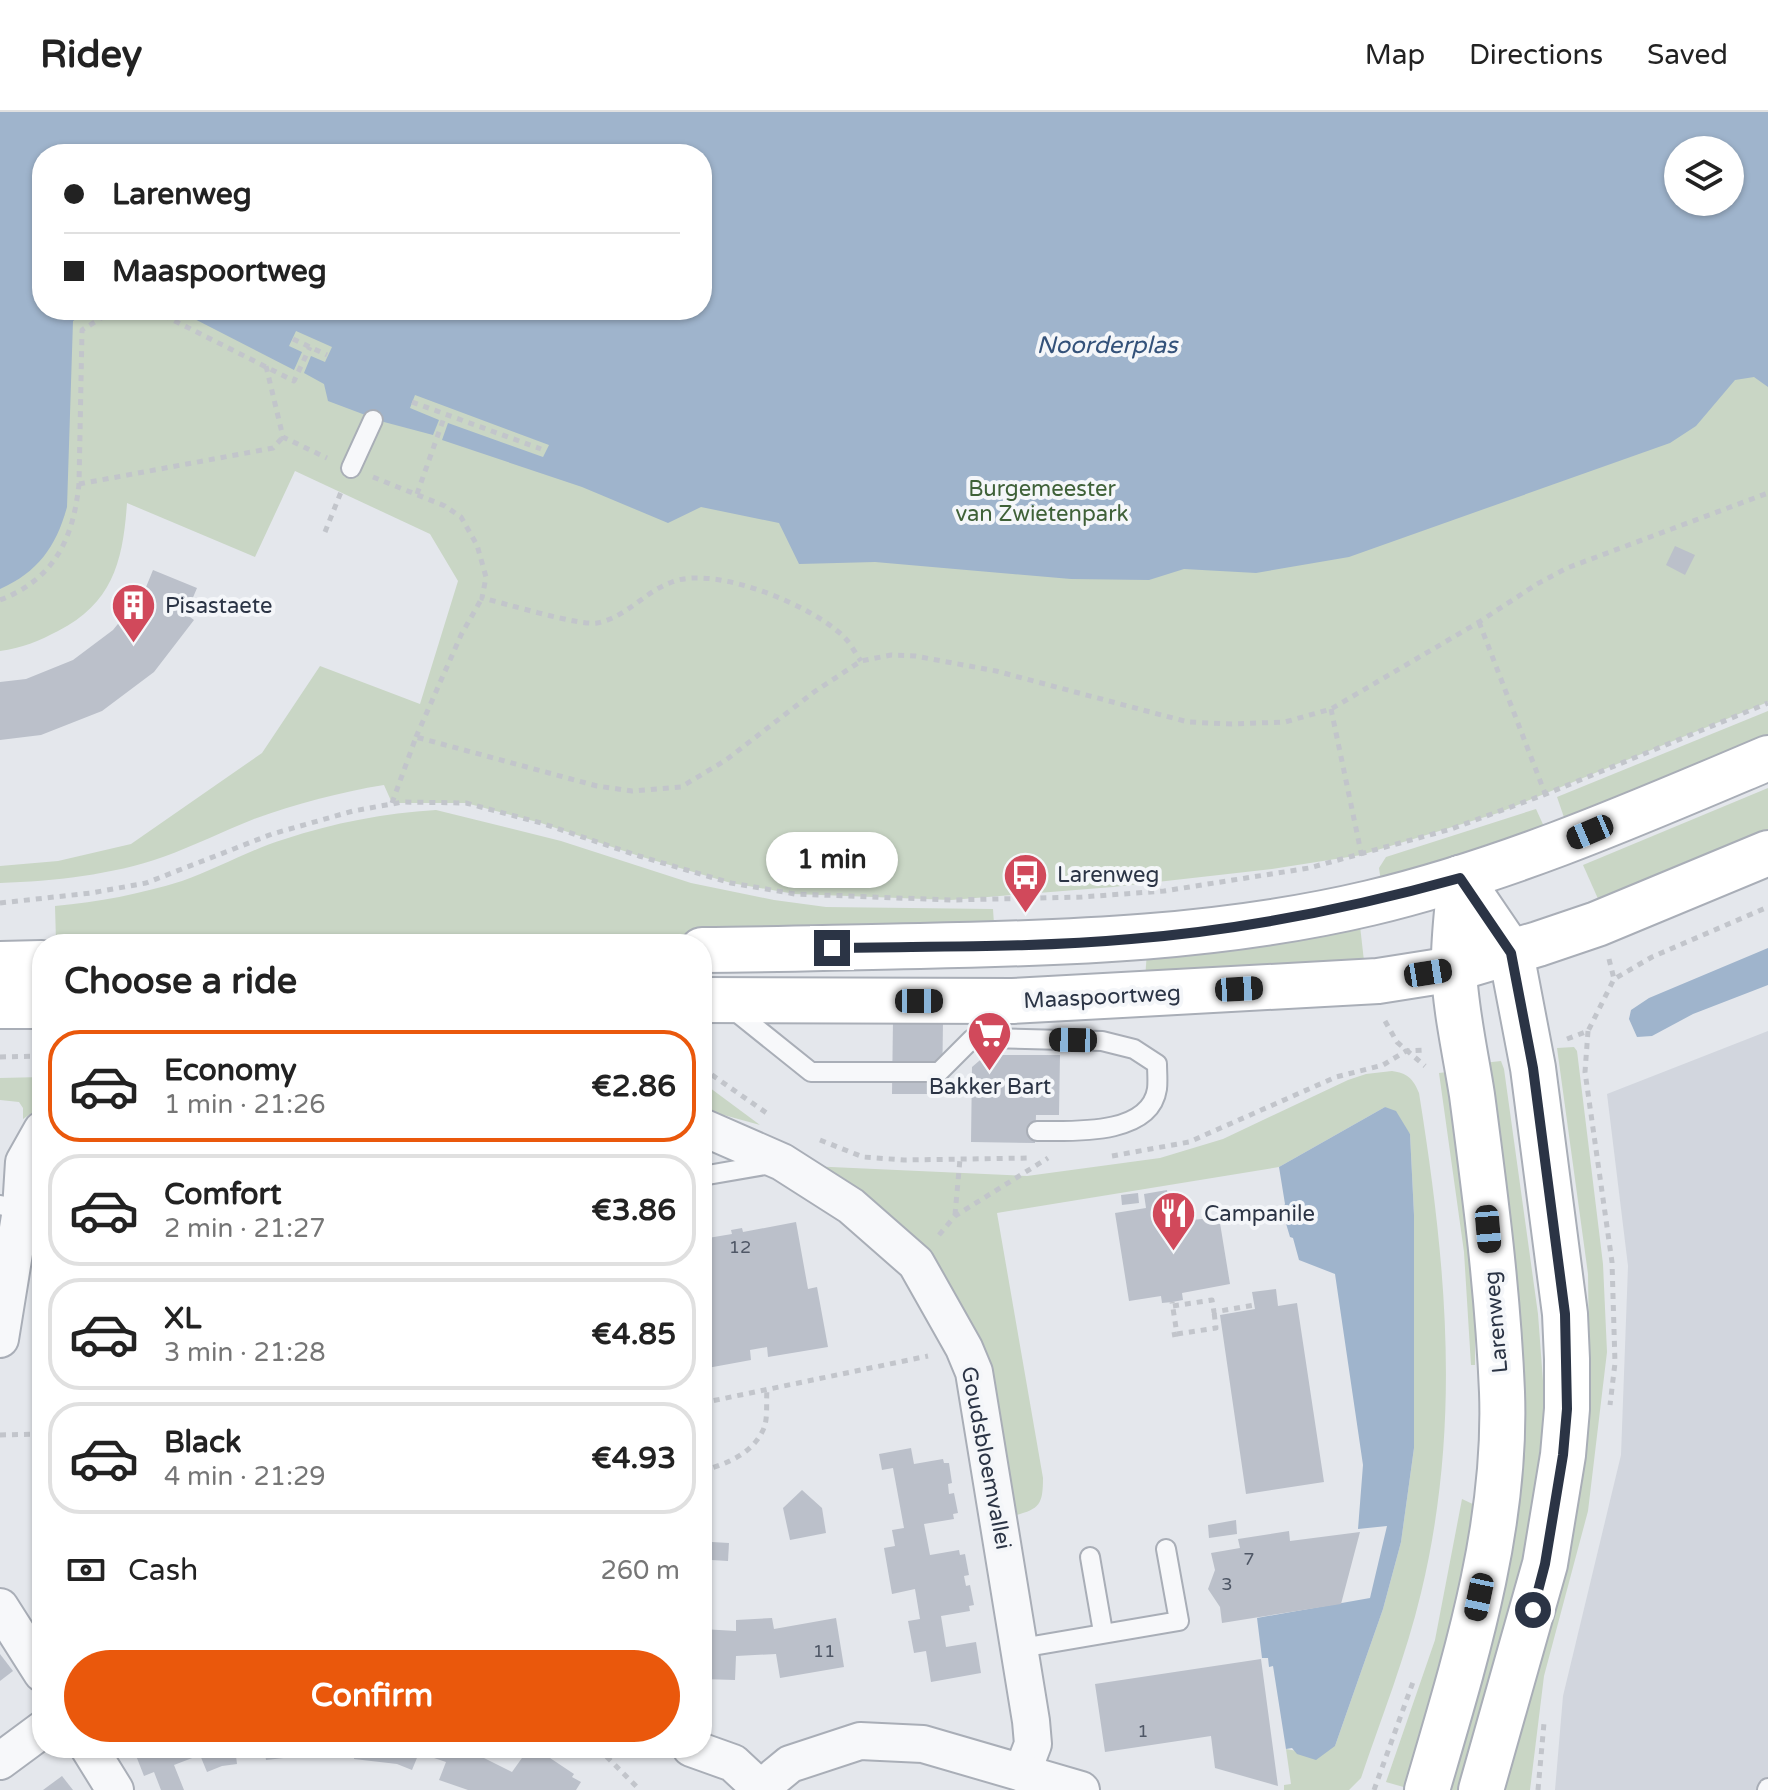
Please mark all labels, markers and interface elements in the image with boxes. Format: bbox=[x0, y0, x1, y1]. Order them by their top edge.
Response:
text: Ridey bbox=[40, 32, 142, 78]
text: Map bbox=[1365, 38, 1425, 72]
text: Directions bbox=[1469, 38, 1603, 72]
text: Saved bbox=[1647, 38, 1728, 72]
map controls bbox=[1664, 136, 1744, 216]
button: layers bbox=[1664, 136, 1744, 216]
text: Larenweg bbox=[112, 176, 252, 213]
text: Maaspoortweg bbox=[112, 253, 327, 290]
water label: Noorderplas bbox=[1037, 331, 1179, 360]
park label: Burgemeester van Zwietenpark bbox=[955, 476, 1129, 527]
building icon: Pisastaete bbox=[110, 582, 158, 645]
place label: Pisastaete bbox=[165, 593, 272, 619]
car bbox=[1563, 812, 1617, 852]
callout: 1 min bbox=[766, 832, 898, 888]
text: 1 min bbox=[797, 844, 867, 875]
bus stop icon: Larenweg bbox=[1002, 851, 1050, 914]
place label: Larenweg bbox=[1057, 862, 1159, 888]
route end bbox=[814, 930, 850, 966]
car bbox=[1402, 957, 1454, 989]
text: Choose a ride bbox=[64, 960, 297, 1003]
car bbox=[1214, 976, 1264, 1002]
street label: Maaspoortweg bbox=[1023, 980, 1181, 1014]
car bbox=[895, 989, 943, 1013]
supermarket icon: Bakker Bart bbox=[966, 1010, 1014, 1073]
car bbox=[1049, 1028, 1097, 1052]
icon: car bbox=[68, 1050, 140, 1122]
text: Economy bbox=[164, 1052, 297, 1089]
text: €2.86 bbox=[591, 1068, 676, 1105]
place label: Bakker Bart bbox=[929, 1074, 1051, 1100]
text: 1 min · 21:26 bbox=[164, 1089, 326, 1120]
icon: car bbox=[68, 1174, 140, 1246]
text: Comfort bbox=[164, 1176, 282, 1213]
restaurant icon: Campanile bbox=[1149, 1190, 1197, 1253]
text: €3.86 bbox=[591, 1192, 676, 1229]
place label: Campanile bbox=[1204, 1201, 1315, 1227]
car bbox=[1474, 1204, 1502, 1254]
text: 2 min · 21:27 bbox=[164, 1213, 326, 1244]
house number: 12 bbox=[729, 1236, 751, 1258]
street label: Larenweg bbox=[1479, 1270, 1513, 1374]
icon: car bbox=[68, 1298, 140, 1370]
text: XL bbox=[164, 1300, 201, 1337]
text: €4.85 bbox=[591, 1316, 676, 1353]
text: 3 min · 21:28 bbox=[164, 1337, 326, 1368]
street label: Goudsbloemvallei bbox=[956, 1364, 1016, 1552]
icon: car bbox=[68, 1422, 140, 1494]
text: Black bbox=[164, 1424, 241, 1461]
text: €4.93 bbox=[591, 1440, 676, 1477]
text: 4 min · 21:29 bbox=[164, 1461, 326, 1492]
icon: cash bbox=[64, 1548, 108, 1592]
house number: 7 bbox=[1243, 1548, 1255, 1570]
text: Cash bbox=[128, 1552, 198, 1589]
text: 260 m bbox=[600, 1555, 680, 1586]
car bbox=[1462, 1571, 1496, 1623]
house number: 3 bbox=[1221, 1573, 1233, 1595]
route start bbox=[1515, 1592, 1551, 1628]
house number: 11 bbox=[813, 1640, 835, 1662]
button: Confirm bbox=[64, 1650, 680, 1742]
house number: 1 bbox=[1137, 1720, 1149, 1742]

